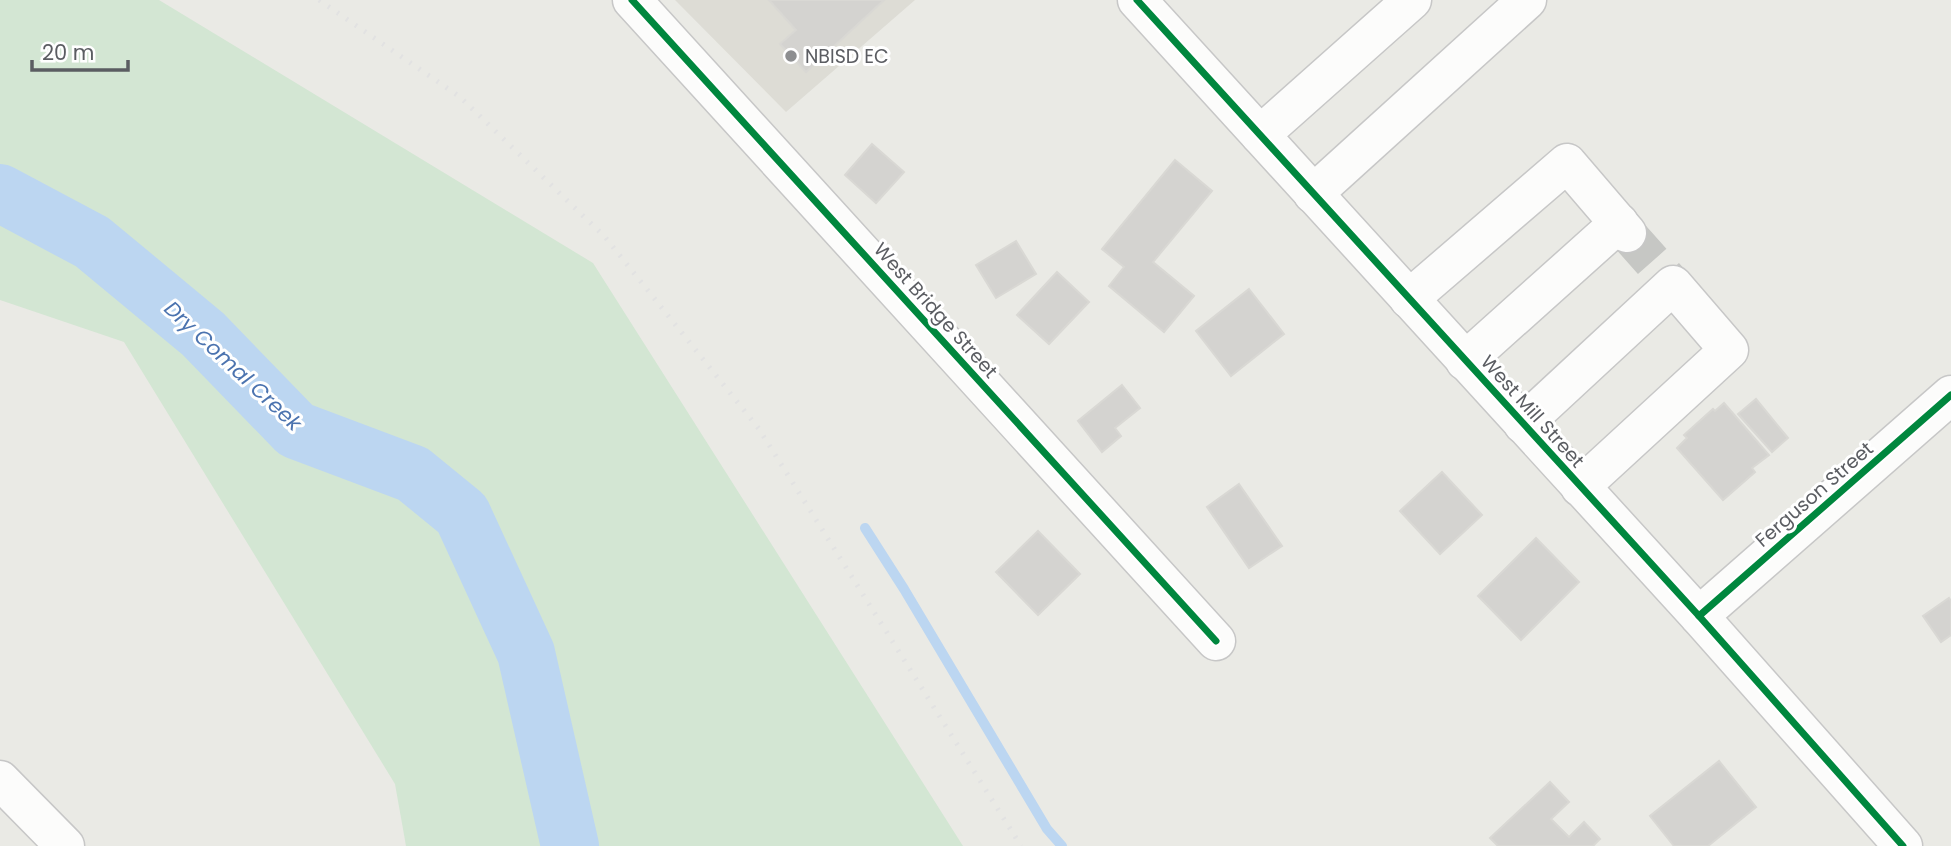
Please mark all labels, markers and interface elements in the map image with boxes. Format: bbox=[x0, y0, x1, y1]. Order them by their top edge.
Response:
scale bar bbox=[32, 28, 128, 72]
text: 20 m bbox=[42, 38, 95, 67]
place label: NBISD EC bbox=[805, 43, 889, 70]
marker: NBISD EC bbox=[783, 48, 799, 64]
street label: West Bridge Street bbox=[867, 237, 1004, 384]
water label: Dry Comal Creek bbox=[158, 294, 309, 438]
street label: West Mill Street bbox=[1475, 349, 1591, 474]
street label: Ferguson Street bbox=[1749, 435, 1879, 553]

